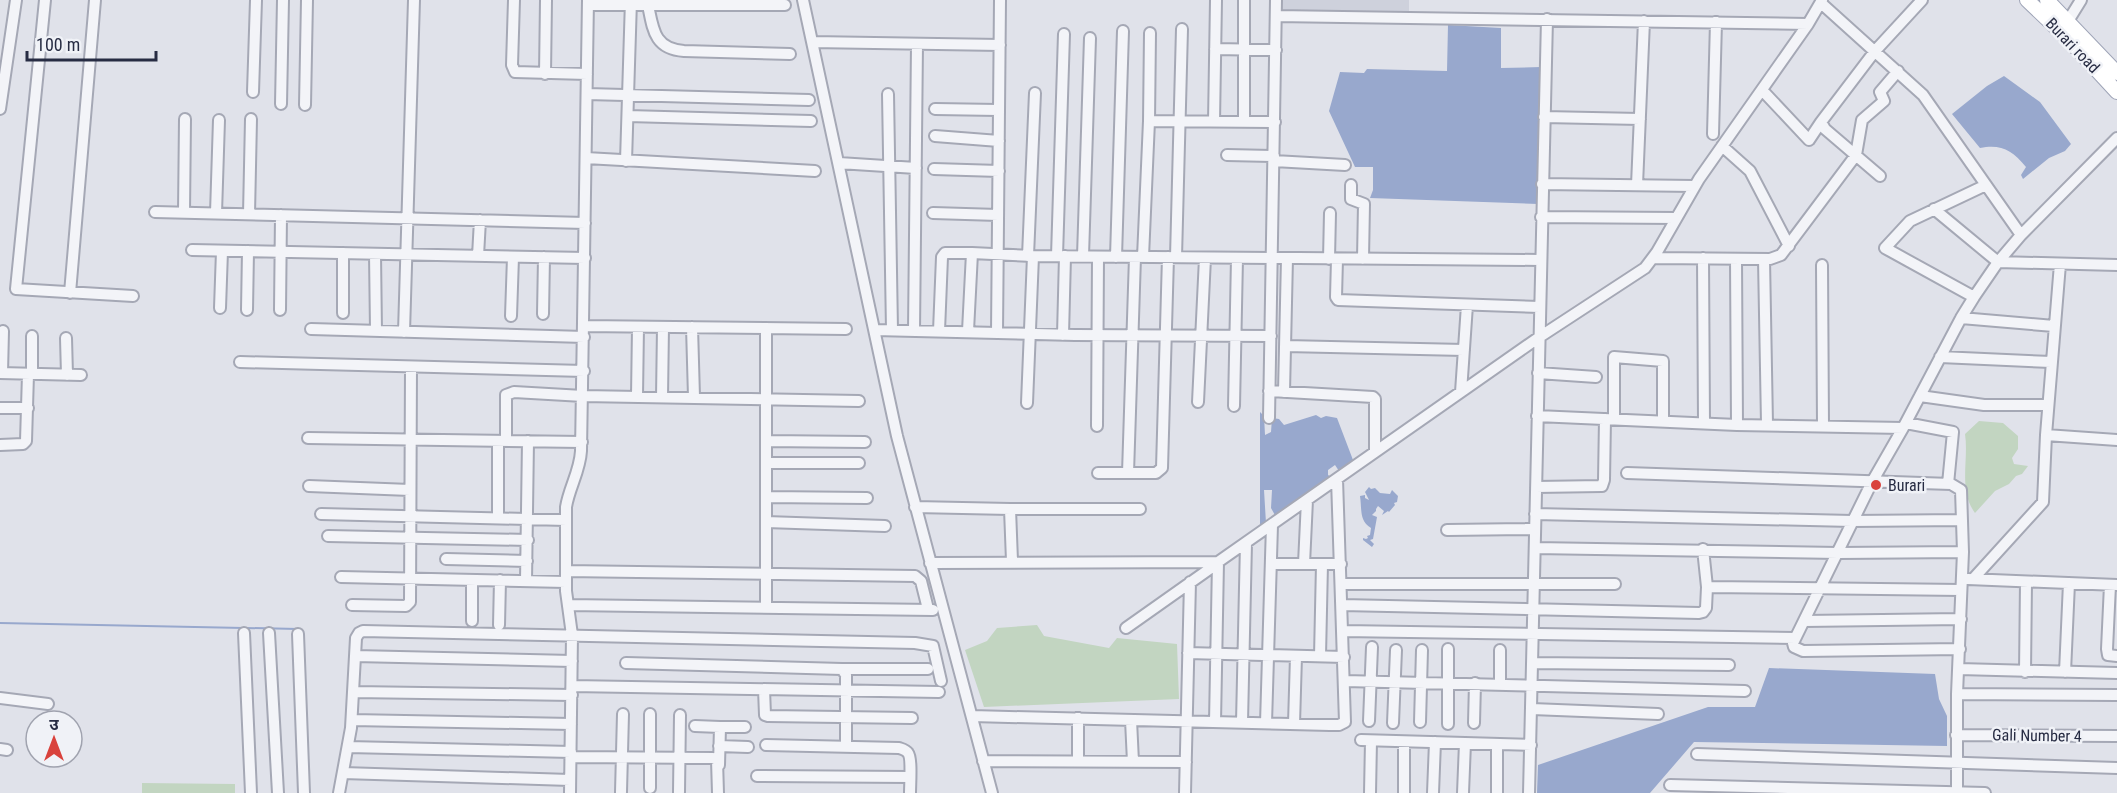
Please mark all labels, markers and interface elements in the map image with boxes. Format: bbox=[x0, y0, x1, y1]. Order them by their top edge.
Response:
street label: Burari road bbox=[2042, 14, 2104, 77]
scale bar bbox=[27, 24, 156, 62]
text: 100 m bbox=[36, 34, 80, 55]
place label: Burari bbox=[1888, 476, 1925, 495]
marker: Burari bbox=[1869, 478, 1883, 492]
north arrow bbox=[24, 709, 84, 769]
text: उ bbox=[49, 715, 59, 734]
street label: Gali Number 4 bbox=[1992, 725, 2082, 746]

